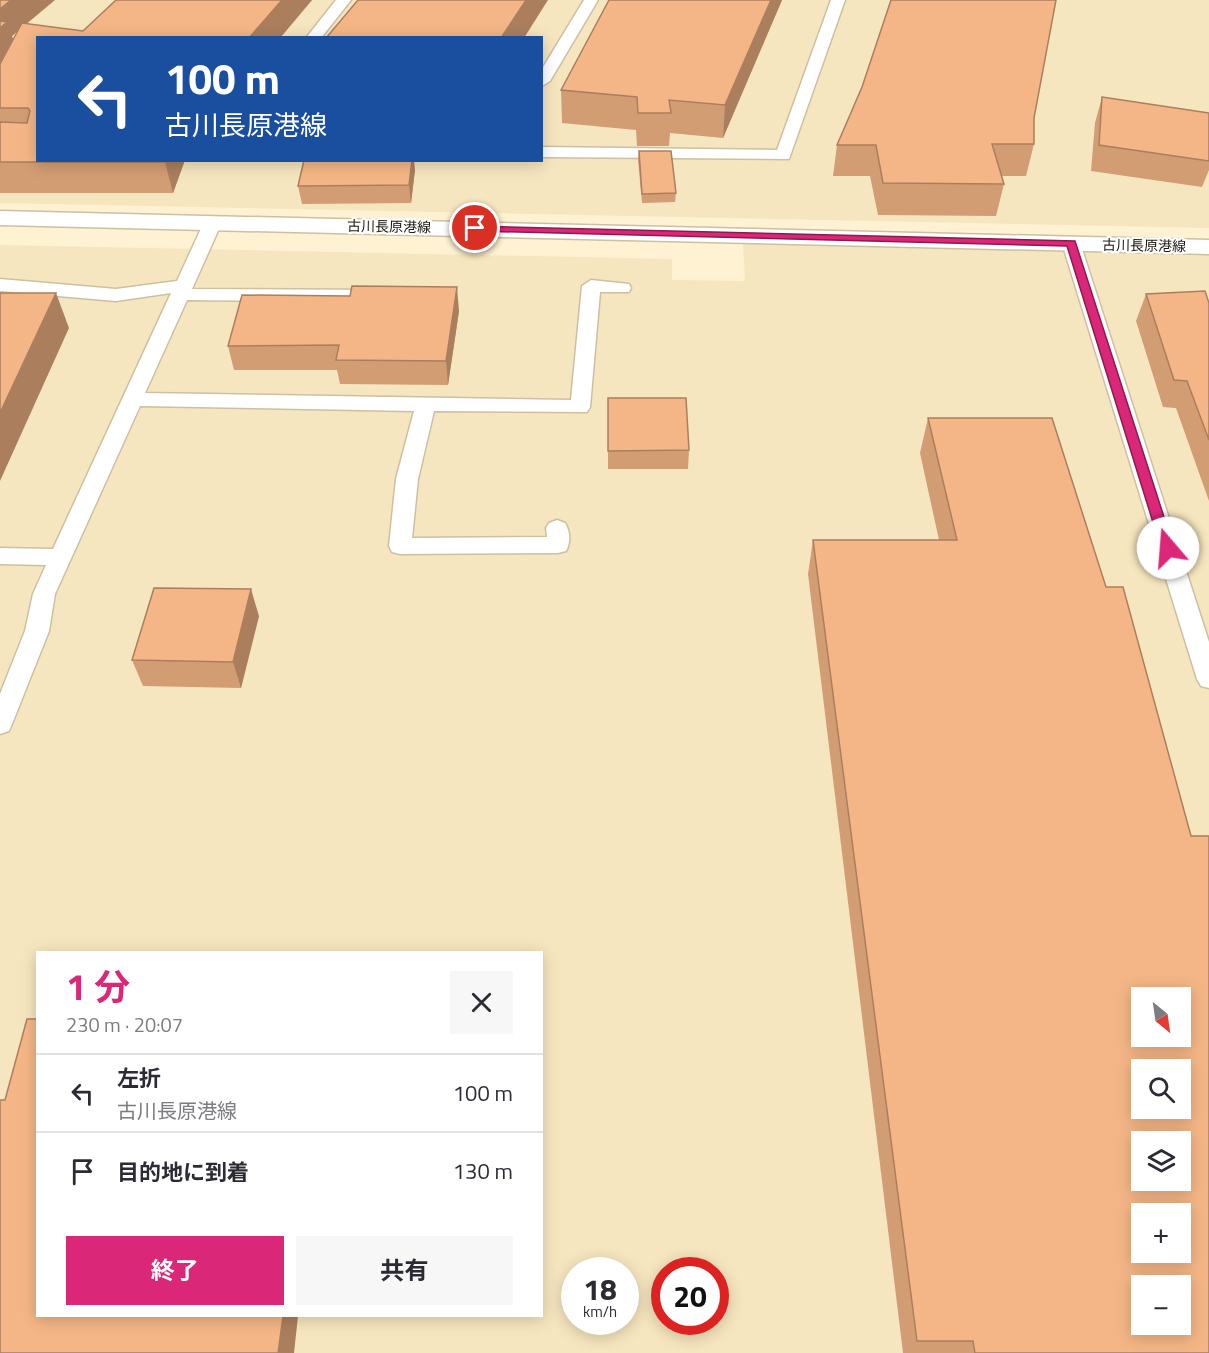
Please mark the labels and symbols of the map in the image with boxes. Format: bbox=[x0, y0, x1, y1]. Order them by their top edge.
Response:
pin bbox=[449, 202, 500, 253]
street label: 古川長原港線 bbox=[347, 215, 431, 237]
street label: 古川長原港線 bbox=[1102, 234, 1186, 256]
position arrow bbox=[1136, 516, 1200, 580]
north arrow bbox=[1131, 987, 1191, 1047]
speed limit sign: 20 bbox=[651, 1257, 729, 1335]

